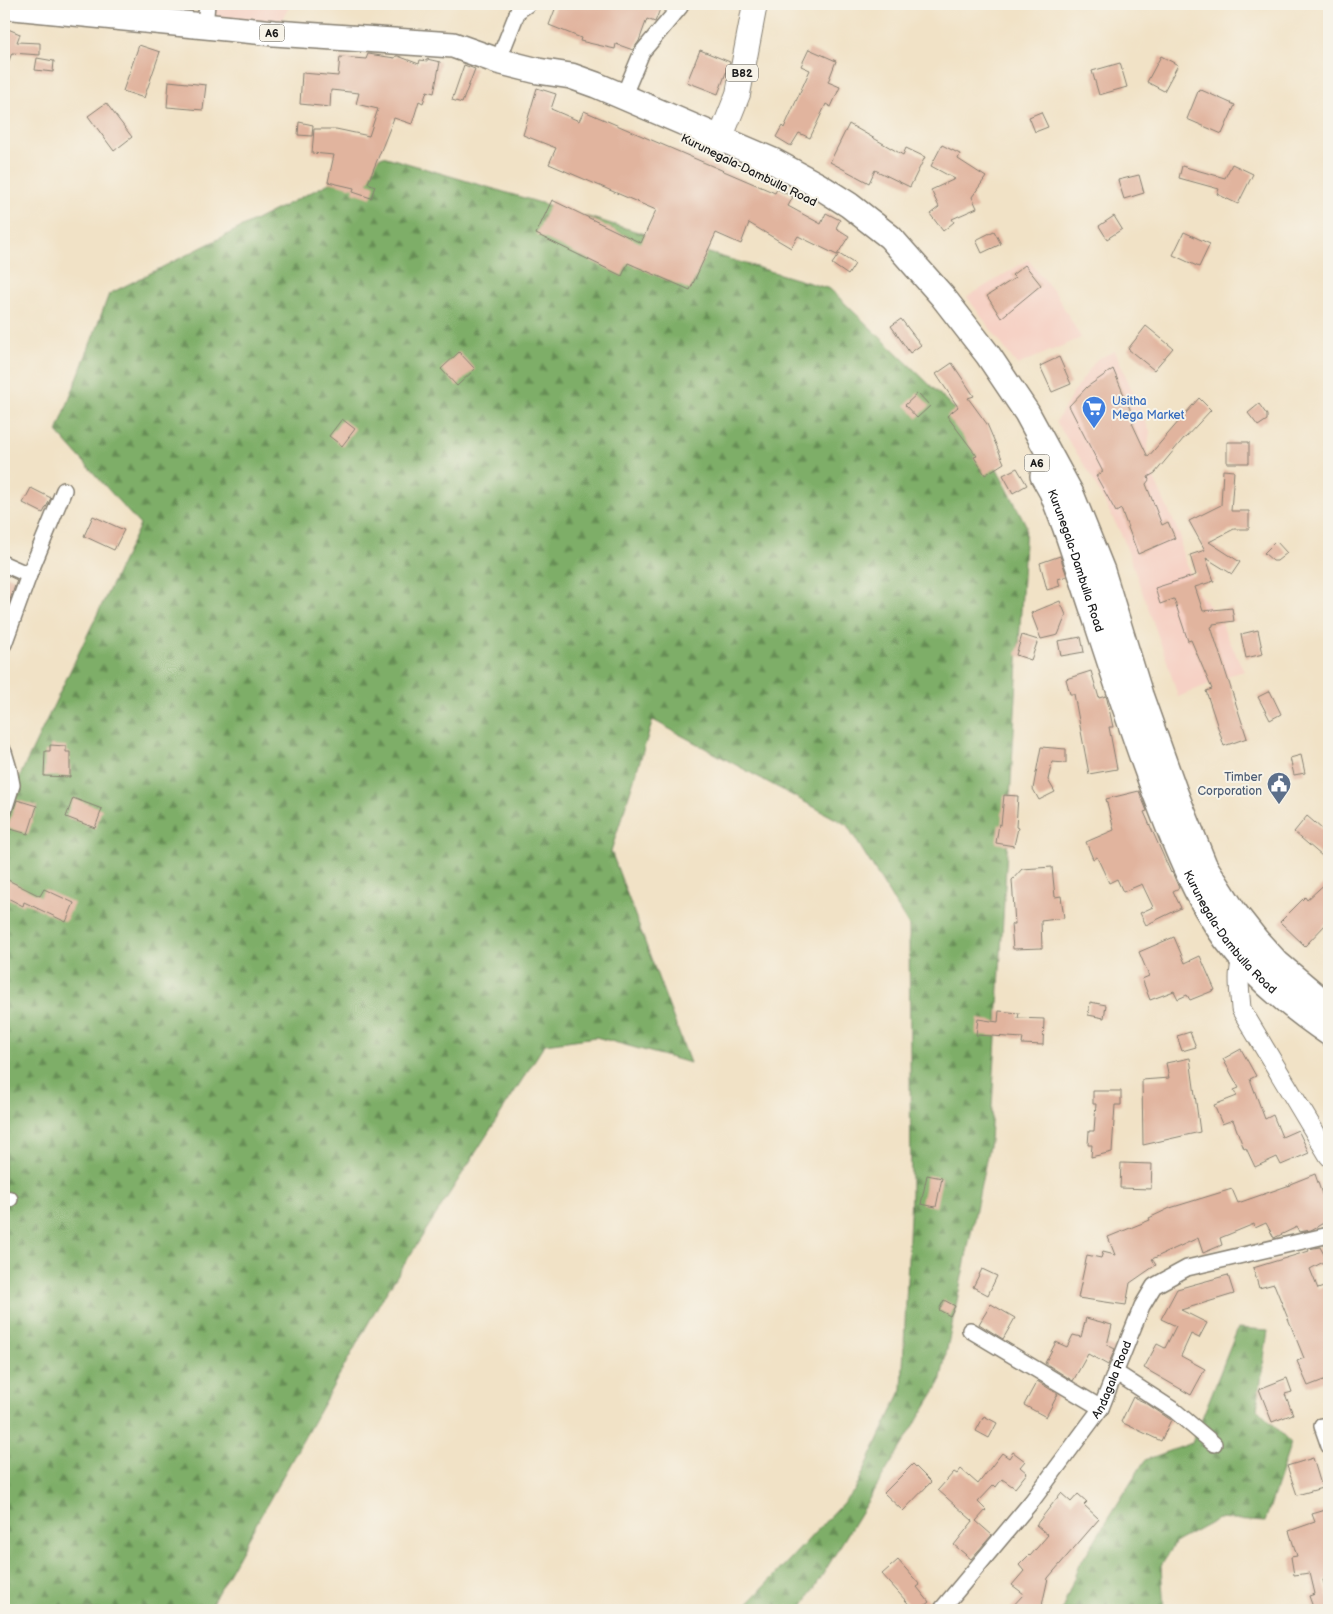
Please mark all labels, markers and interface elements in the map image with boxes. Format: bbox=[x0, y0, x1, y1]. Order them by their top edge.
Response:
road number: A6 bbox=[260, 24, 284, 42]
road number: B82 bbox=[726, 64, 758, 82]
street label: Kurunegala-Dambulla Road bbox=[678, 131, 819, 210]
place label: Usitha Mega Market bbox=[1112, 394, 1185, 423]
supermarket icon: Usitha Mega Market bbox=[1081, 395, 1107, 429]
road number: A6 bbox=[1024, 454, 1050, 472]
street label: Kurunegala-Dambulla Road bbox=[1044, 487, 1107, 634]
place label: Timber Corporation bbox=[1198, 770, 1263, 799]
public building icon: Timber Corporation bbox=[1266, 771, 1292, 805]
street label: Kurunegala-Dambulla Road bbox=[1180, 868, 1279, 997]
street label: Andagala Road bbox=[1089, 1339, 1135, 1422]

